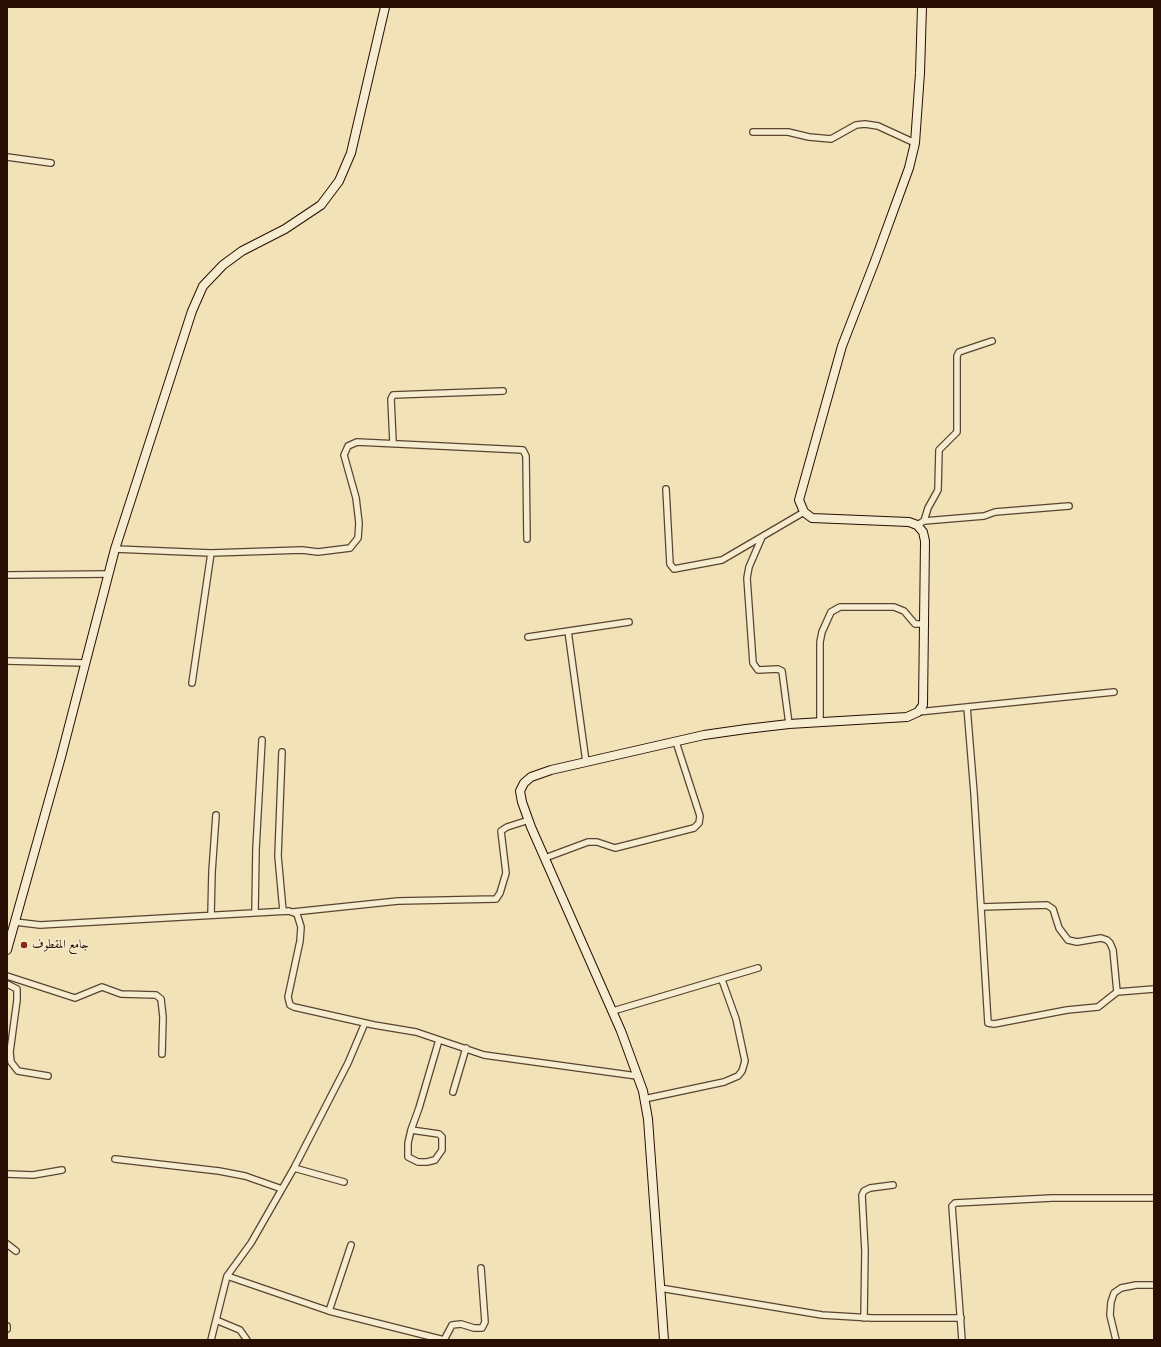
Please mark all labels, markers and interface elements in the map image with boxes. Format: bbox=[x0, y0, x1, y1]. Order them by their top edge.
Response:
place label: جامع المقطوف bbox=[32, 938, 89, 952]
marker: جامع المقطوف bbox=[19, 940, 29, 950]

